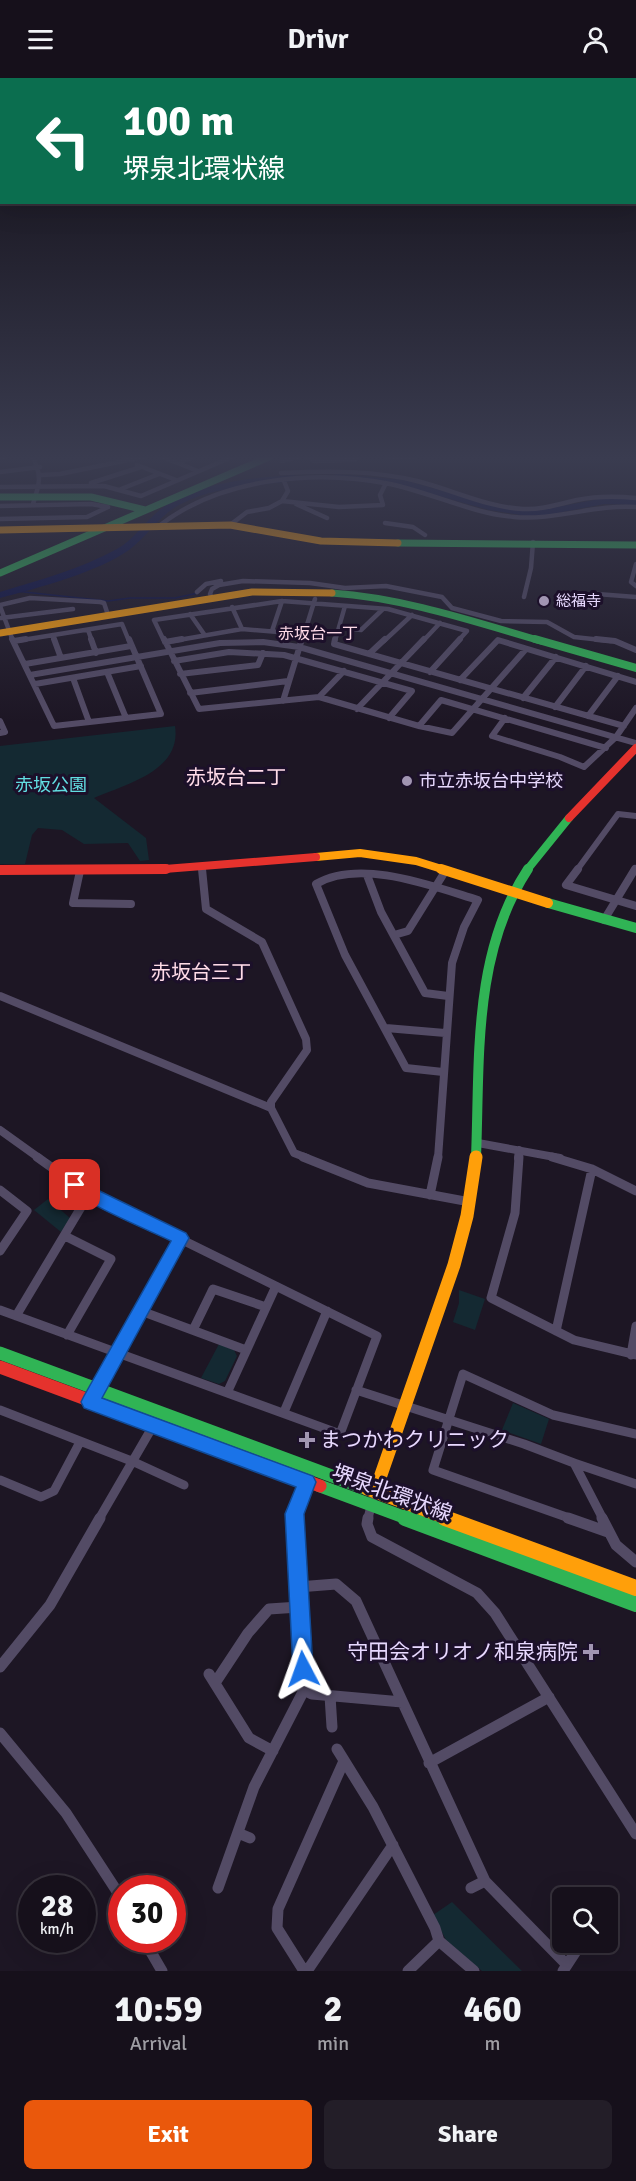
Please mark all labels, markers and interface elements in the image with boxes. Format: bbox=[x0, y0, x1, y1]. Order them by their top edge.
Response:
icon: menu bbox=[24, 23, 57, 56]
text: Drivr bbox=[288, 23, 348, 56]
icon: person bbox=[579, 23, 612, 56]
text: 100 m bbox=[123, 96, 234, 147]
icon: left bbox=[24, 102, 102, 180]
text: 堺泉北環状線 bbox=[123, 153, 285, 186]
place label: 総福寺 bbox=[556, 592, 601, 610]
marker: 総福寺 bbox=[537, 594, 551, 608]
district label: 赤坂台一丁 bbox=[278, 624, 358, 644]
district label: 赤坂台二丁 bbox=[186, 765, 286, 790]
place label: 市立赤坂台中学校 bbox=[419, 770, 563, 792]
park label: 赤坂公園 bbox=[15, 774, 87, 796]
marker: 市立赤坂台中学校 bbox=[400, 774, 414, 788]
district label: 赤坂台三丁 bbox=[151, 960, 251, 985]
pin bbox=[49, 1159, 100, 1210]
icon: arrive bbox=[58, 1168, 91, 1201]
place label: まつかわクリニック bbox=[320, 1427, 509, 1453]
marker: まつかわクリニック bbox=[298, 1431, 316, 1449]
street label: 堺泉北環状線 bbox=[328, 1459, 456, 1527]
position arrow bbox=[271, 1637, 335, 1701]
place label: 守田会オリオノ和泉病院 bbox=[347, 1639, 578, 1665]
marker: 守田会オリオノ和泉病院 bbox=[582, 1643, 600, 1661]
speed limit sign: 30 bbox=[108, 1875, 186, 1953]
map controls bbox=[552, 1887, 618, 1953]
button: search bbox=[552, 1887, 618, 1953]
text: 28 bbox=[41, 1888, 73, 1925]
text: km/h bbox=[40, 1920, 74, 1938]
text: 10:59 bbox=[114, 1987, 203, 2032]
text: 2 bbox=[323, 1987, 343, 2032]
text: 460 bbox=[463, 1987, 522, 2032]
text: Arrival bbox=[130, 2031, 187, 2056]
text: min bbox=[317, 2031, 349, 2056]
text: m bbox=[485, 2031, 501, 2056]
button: Exit bbox=[24, 2100, 312, 2169]
button: Share bbox=[324, 2100, 612, 2169]

